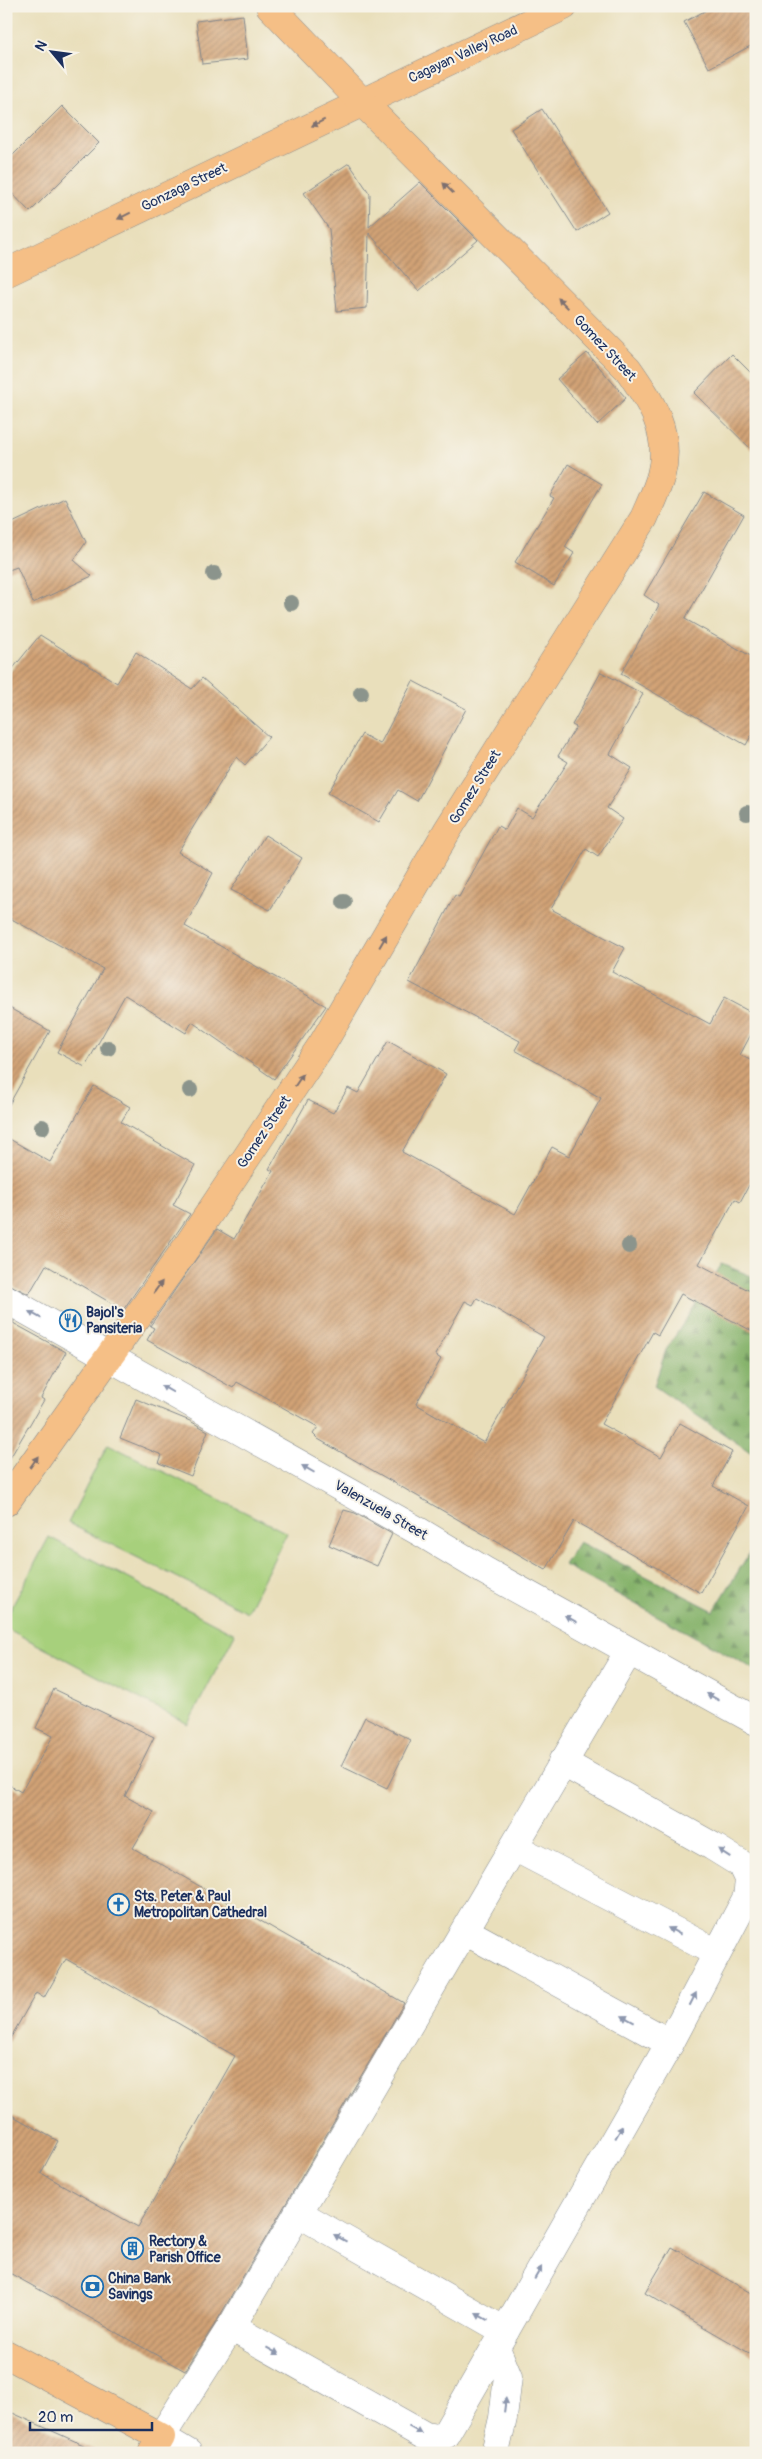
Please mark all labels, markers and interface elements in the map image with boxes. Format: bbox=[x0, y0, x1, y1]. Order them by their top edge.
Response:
street label: Cagayan Valley Road bbox=[406, 21, 520, 87]
north arrow bbox=[28, 28, 78, 78]
text: N bbox=[31, 38, 51, 54]
one-way arrow bbox=[311, 119, 325, 127]
street label: Gonzaga Street bbox=[139, 159, 230, 215]
one-way arrow bbox=[442, 182, 454, 194]
one-way arrow bbox=[117, 212, 132, 220]
one-way arrow bbox=[557, 297, 569, 309]
street label: Gomez Street bbox=[570, 311, 640, 385]
street label: Gomez Street bbox=[446, 747, 505, 827]
one-way arrow bbox=[379, 933, 387, 948]
one-way arrow bbox=[294, 1073, 303, 1086]
street label: Gomez Street bbox=[233, 1092, 295, 1172]
one-way arrow bbox=[153, 1281, 164, 1294]
place label: Bajol's Pansiteria bbox=[86, 1304, 143, 1337]
restaurant icon: Bajol's Pansiteria bbox=[58, 1308, 82, 1332]
one-way arrow bbox=[28, 1311, 43, 1319]
one-way arrow bbox=[160, 1384, 173, 1393]
one-way arrow bbox=[29, 1455, 39, 1469]
one-way arrow bbox=[301, 1465, 315, 1473]
street label: Valenzuela Street bbox=[331, 1476, 431, 1544]
one-way arrow bbox=[563, 1615, 578, 1623]
one-way arrow bbox=[706, 1693, 720, 1701]
one-way arrow bbox=[717, 1848, 731, 1858]
place label: Sts. Peter & Paul Metropolitan Cathedral bbox=[134, 1888, 267, 1921]
church icon: Sts. Peter & Paul Metropolitan Cathedral bbox=[106, 1892, 130, 1916]
one-way arrow bbox=[666, 1927, 681, 1935]
one-way arrow bbox=[689, 1992, 697, 2007]
one-way arrow bbox=[621, 2015, 634, 2024]
one-way arrow bbox=[615, 2125, 623, 2140]
place label: Rectory & Parish Office bbox=[149, 2233, 222, 2266]
one-way arrow bbox=[334, 2233, 347, 2242]
building icon: Rectory & Parish Office bbox=[121, 2237, 145, 2261]
one-way arrow bbox=[534, 2267, 543, 2280]
place label: China Bank Savings bbox=[108, 2270, 171, 2303]
bank icon: China Bank Savings bbox=[80, 2274, 104, 2298]
one-way arrow bbox=[475, 2313, 489, 2322]
one-way arrow bbox=[267, 2346, 280, 2355]
one-way arrow bbox=[501, 2397, 509, 2413]
scale bar bbox=[30, 2399, 152, 2431]
text: 20 m bbox=[38, 2408, 73, 2427]
one-way arrow bbox=[408, 2426, 422, 2435]

